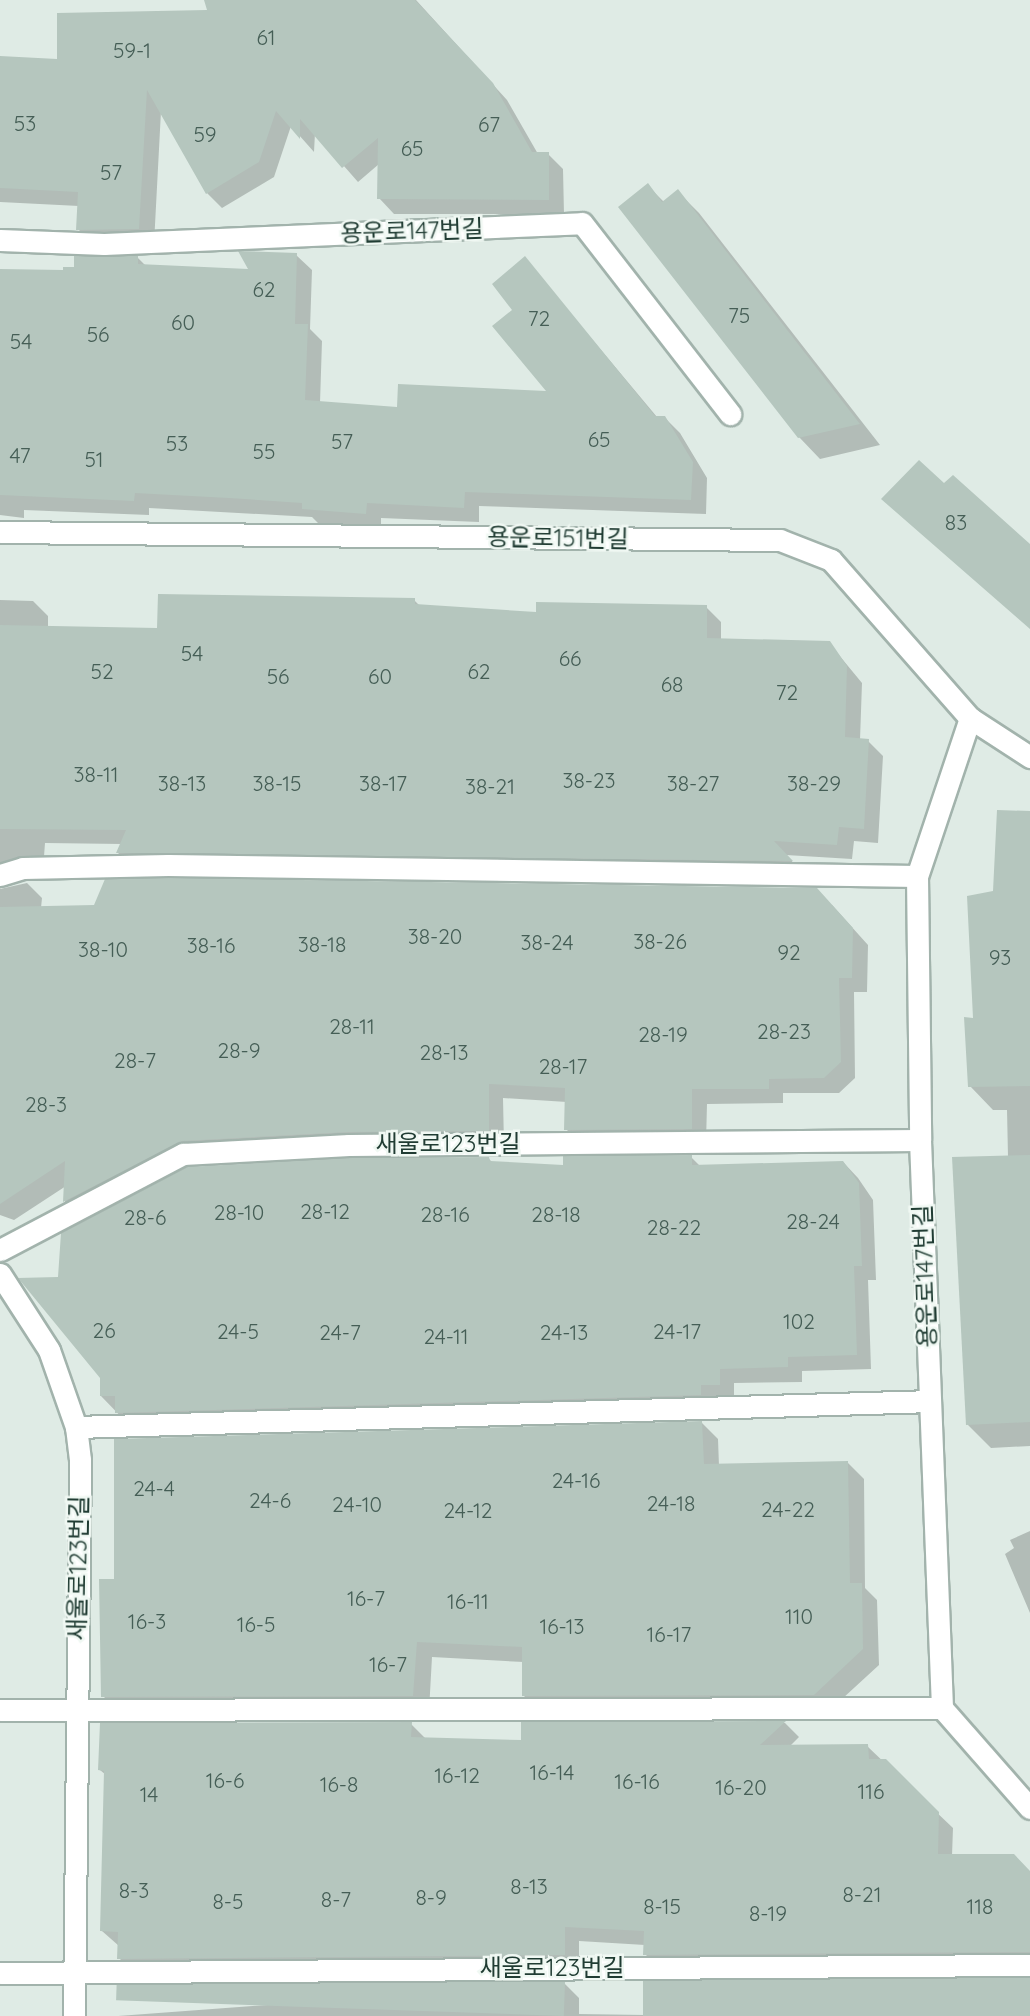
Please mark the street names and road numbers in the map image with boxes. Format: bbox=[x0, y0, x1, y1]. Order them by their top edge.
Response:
street label: 용운로147번길 bbox=[340, 214, 484, 248]
street label: 용운로151번길 bbox=[487, 522, 629, 554]
street label: 새울로123번길 bbox=[375, 1130, 521, 1158]
street label: 용운로147번길 bbox=[908, 1204, 942, 1348]
street label: 새울로123번길 bbox=[62, 1495, 94, 1641]
street label: 새울로123번길 bbox=[479, 1954, 625, 1982]

